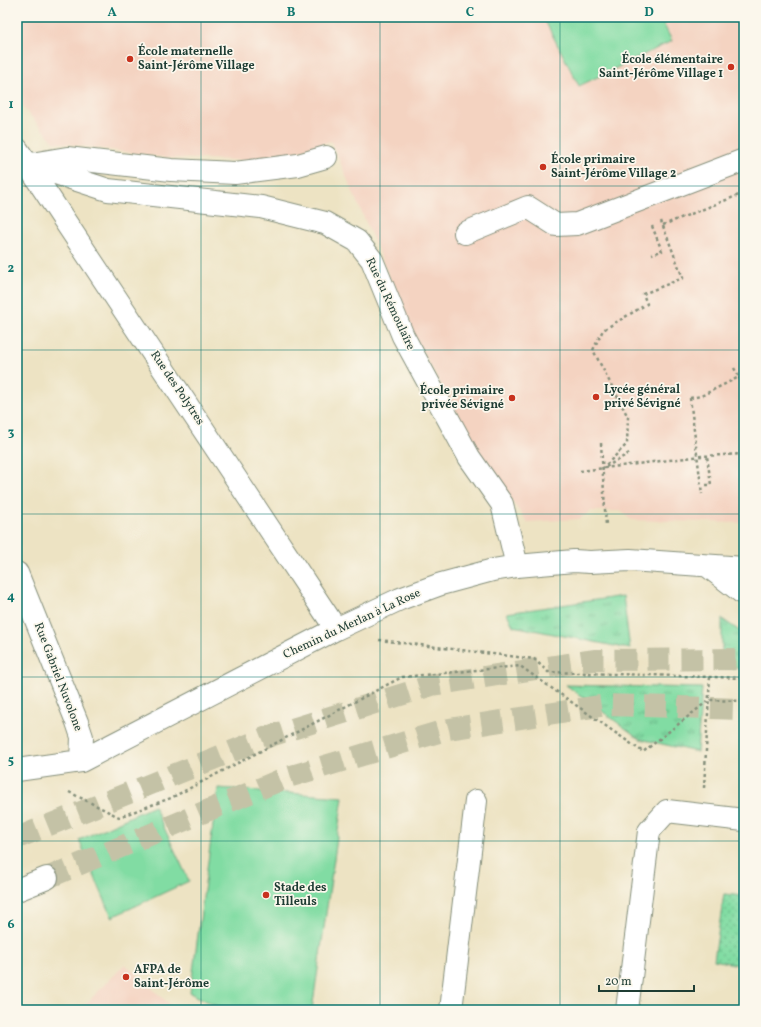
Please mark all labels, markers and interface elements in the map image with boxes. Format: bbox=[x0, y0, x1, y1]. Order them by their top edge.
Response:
text: A bbox=[107, 4, 117, 22]
text: B bbox=[287, 4, 296, 22]
text: C bbox=[466, 4, 474, 22]
text: D bbox=[644, 4, 654, 22]
place label: École maternelle Saint-Jérôme Village bbox=[138, 43, 255, 74]
place label: École élémentaire Saint-Jérôme Village 1 bbox=[599, 51, 723, 82]
marker: École maternelle Saint-Jérôme Village bbox=[125, 54, 135, 64]
marker: École élémentaire Saint-Jérôme Village 1 bbox=[726, 62, 736, 72]
text: 1 bbox=[8, 96, 14, 114]
place label: École primaire Saint-Jérôme Village 2 bbox=[551, 151, 676, 182]
marker: École primaire Saint-Jérôme Village 2 bbox=[538, 162, 548, 172]
street label: Rue du Rémoulaïre bbox=[362, 255, 419, 353]
text: 2 bbox=[8, 260, 15, 278]
street label: Rue des Polytres bbox=[146, 348, 208, 428]
place label: École primaire privée Sévigné bbox=[420, 382, 504, 413]
place label: Lycée général privé Sévigné bbox=[604, 382, 681, 412]
marker: Lycée général privé Sévigné bbox=[591, 392, 601, 402]
marker: École primaire privée Sévigné bbox=[507, 393, 517, 403]
text: 3 bbox=[8, 424, 15, 442]
street label: Chemin du Merlan à La Rose bbox=[281, 585, 424, 663]
text: 4 bbox=[7, 588, 15, 606]
street label: Rue Gabriel Nuvolone bbox=[30, 620, 86, 734]
text: 5 bbox=[8, 752, 14, 770]
place label: Stade des Tilleuls bbox=[274, 880, 327, 910]
marker: Stade des Tilleuls bbox=[261, 890, 271, 900]
text: 6 bbox=[7, 916, 15, 934]
place label: AFPA de Saint-Jérôme bbox=[134, 962, 209, 992]
scale bar bbox=[599, 967, 694, 993]
marker: AFPA de Saint-Jérôme bbox=[121, 972, 131, 982]
text: 20 m bbox=[605, 974, 632, 990]

